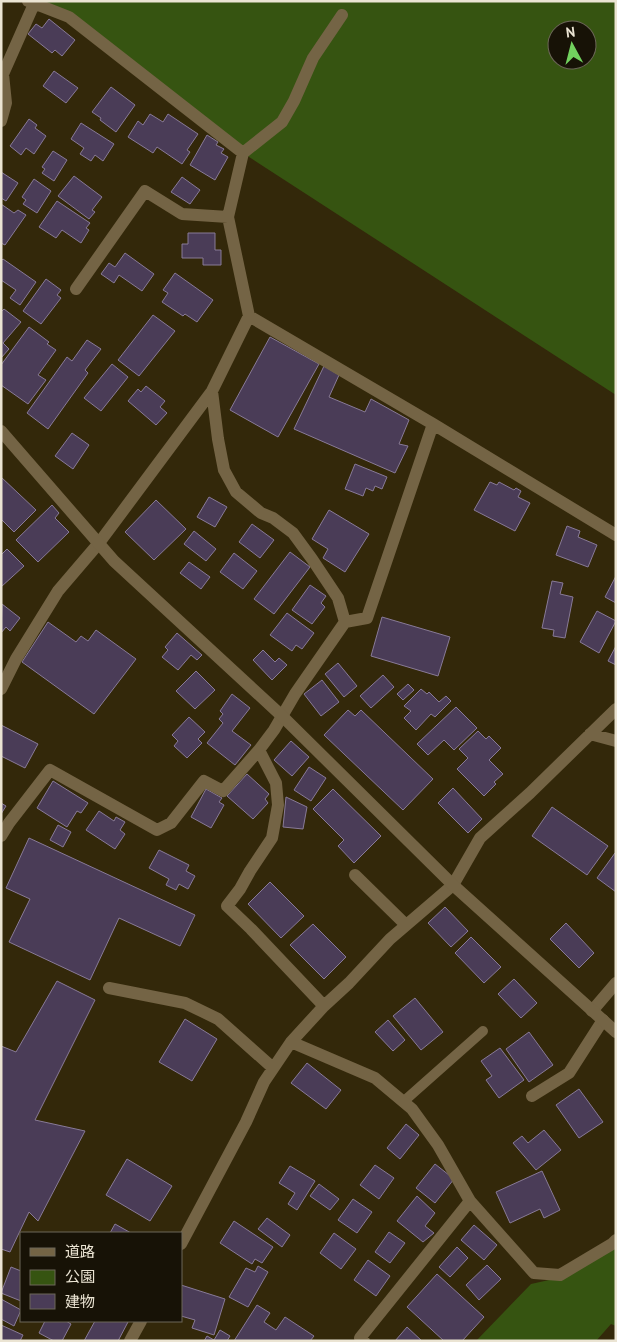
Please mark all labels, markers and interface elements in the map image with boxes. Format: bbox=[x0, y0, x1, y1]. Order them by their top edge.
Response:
north arrow bbox=[547, 20, 597, 70]
text: N bbox=[565, 23, 576, 42]
legend bbox=[20, 1232, 182, 1322]
text: 道路 bbox=[65, 1242, 95, 1261]
text: 公園 bbox=[65, 1267, 95, 1286]
text: 建物 bbox=[65, 1292, 95, 1311]

